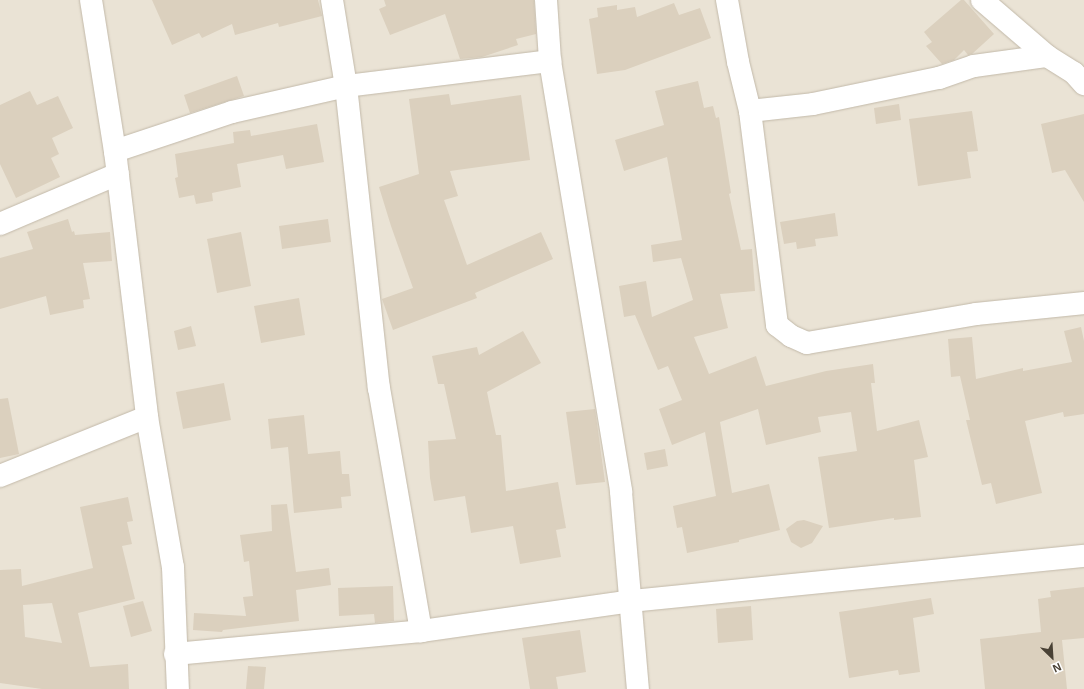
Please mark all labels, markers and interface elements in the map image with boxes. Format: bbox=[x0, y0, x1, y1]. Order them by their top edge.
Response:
north arrow bbox=[1032, 637, 1072, 677]
text: N bbox=[1051, 661, 1063, 675]

